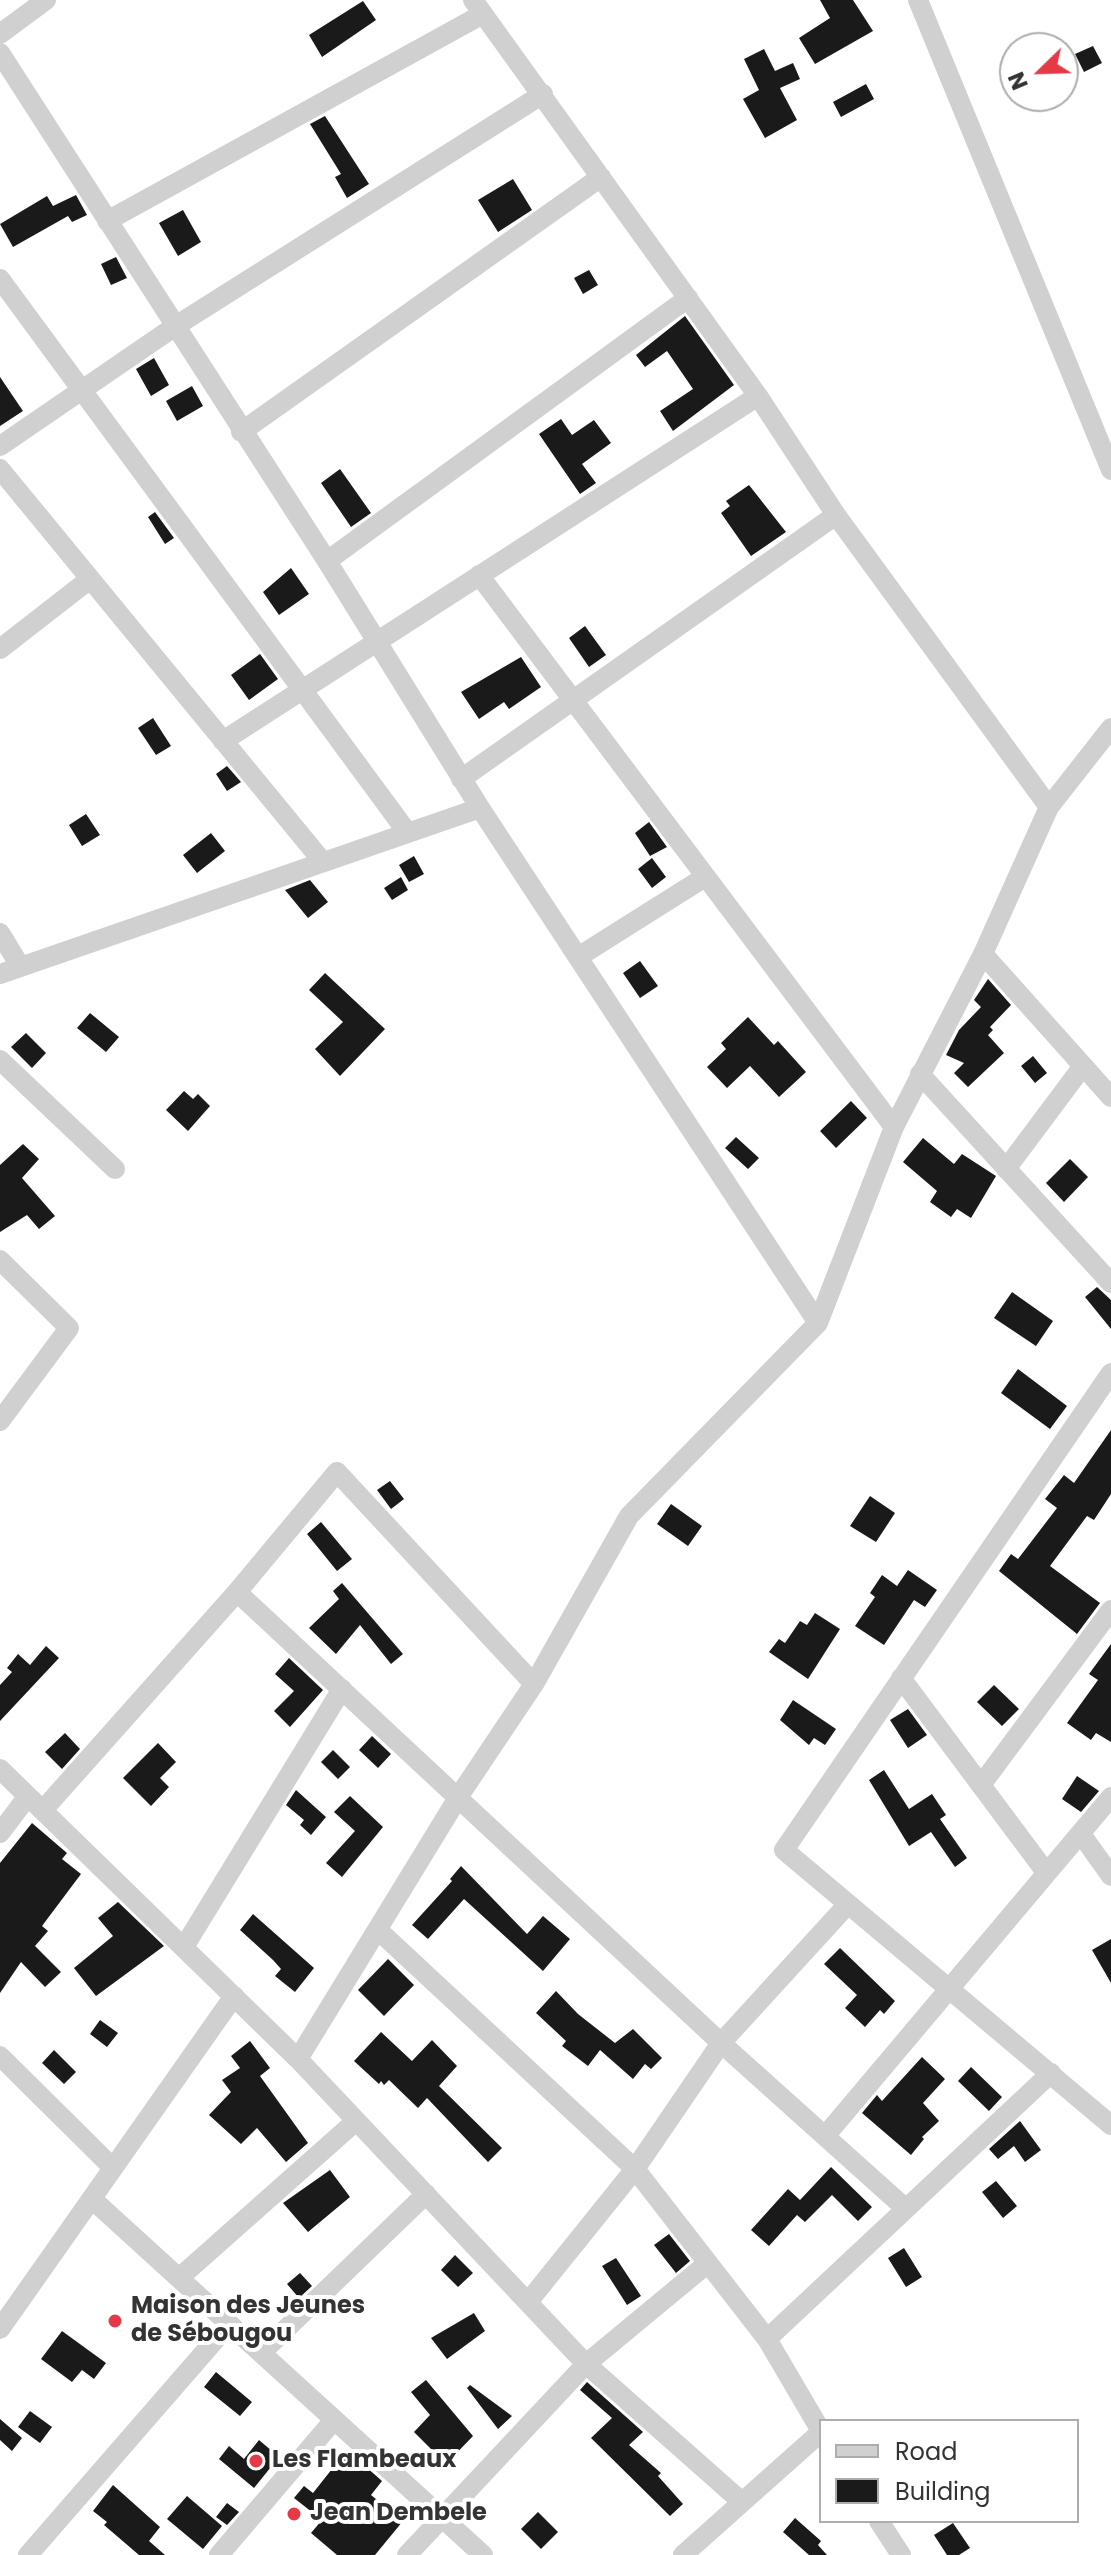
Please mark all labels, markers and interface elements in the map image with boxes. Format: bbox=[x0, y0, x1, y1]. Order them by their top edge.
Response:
north arrow bbox=[999, 32, 1079, 112]
text: N bbox=[1001, 67, 1036, 94]
place label: Maison des Jeunes de Sébougou bbox=[131, 2293, 365, 2349]
marker: Maison des Jeunes de Sébougou bbox=[106, 2312, 124, 2330]
legend bbox=[819, 2419, 1079, 2523]
text: Road bbox=[895, 2435, 957, 2468]
place label: Les Flambeaux bbox=[272, 2447, 456, 2475]
marker: Les Flambeaux bbox=[247, 2452, 265, 2470]
text: Building bbox=[895, 2475, 991, 2508]
place label: Jean Dembele bbox=[310, 2500, 487, 2528]
marker: Jean Dembele bbox=[285, 2505, 303, 2523]

